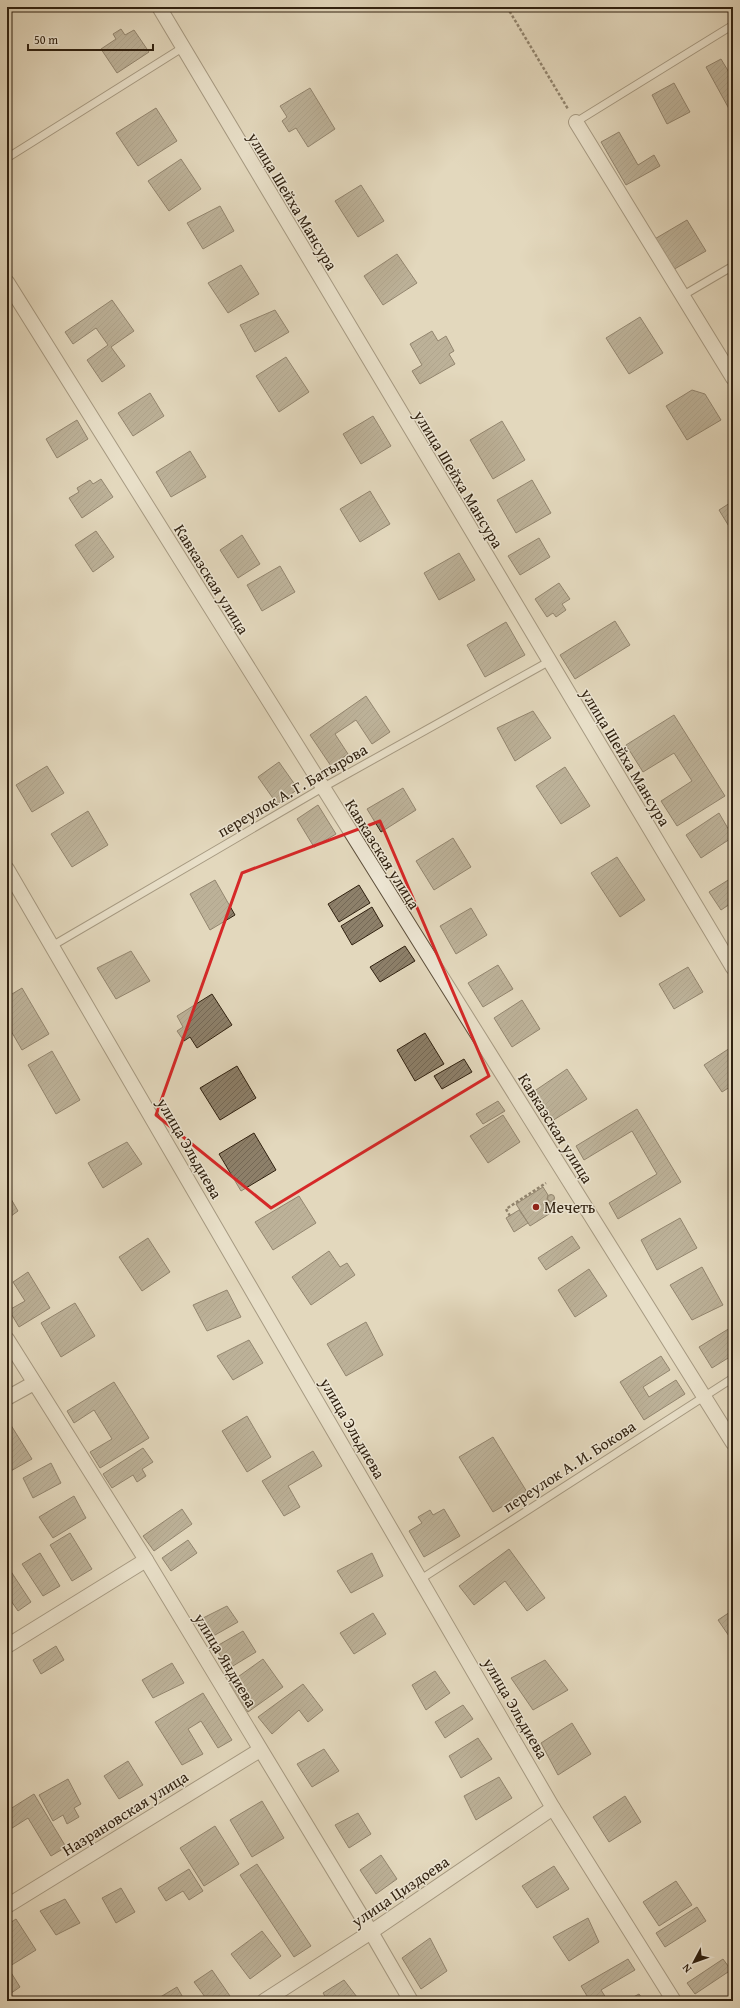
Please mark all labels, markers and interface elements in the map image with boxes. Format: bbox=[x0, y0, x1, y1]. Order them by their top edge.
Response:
scale bar bbox=[28, 26, 153, 52]
text: 50 m bbox=[34, 31, 58, 48]
street label: улица Шейха Мансура bbox=[242, 127, 344, 275]
street label: улица Шейха Мансура bbox=[408, 405, 510, 553]
street label: Кавказская улица bbox=[168, 519, 256, 639]
street label: улица Шейха Мансура bbox=[575, 683, 677, 831]
street label: переулок А. Г. Батырова bbox=[212, 737, 372, 843]
street label: Кавказская улица bbox=[339, 794, 427, 914]
street label: Кавказская улица bbox=[512, 1068, 600, 1188]
street label: улица Эльдиева bbox=[151, 1092, 229, 1203]
place label: Мечеть bbox=[544, 1195, 596, 1219]
marker: Мечеть bbox=[531, 1202, 541, 1212]
street label: улица Эльдиева bbox=[314, 1372, 392, 1483]
street label: переулок А. И. Бокова bbox=[498, 1414, 641, 1518]
street label: улица Яндиева bbox=[188, 1607, 264, 1712]
street label: улица Эльдиева bbox=[477, 1652, 555, 1763]
street label: Назрановская улица bbox=[57, 1764, 193, 1861]
street label: улица Циздоева bbox=[346, 1849, 454, 1933]
north arrow bbox=[674, 1942, 714, 1982]
text: N bbox=[678, 1960, 695, 1977]

